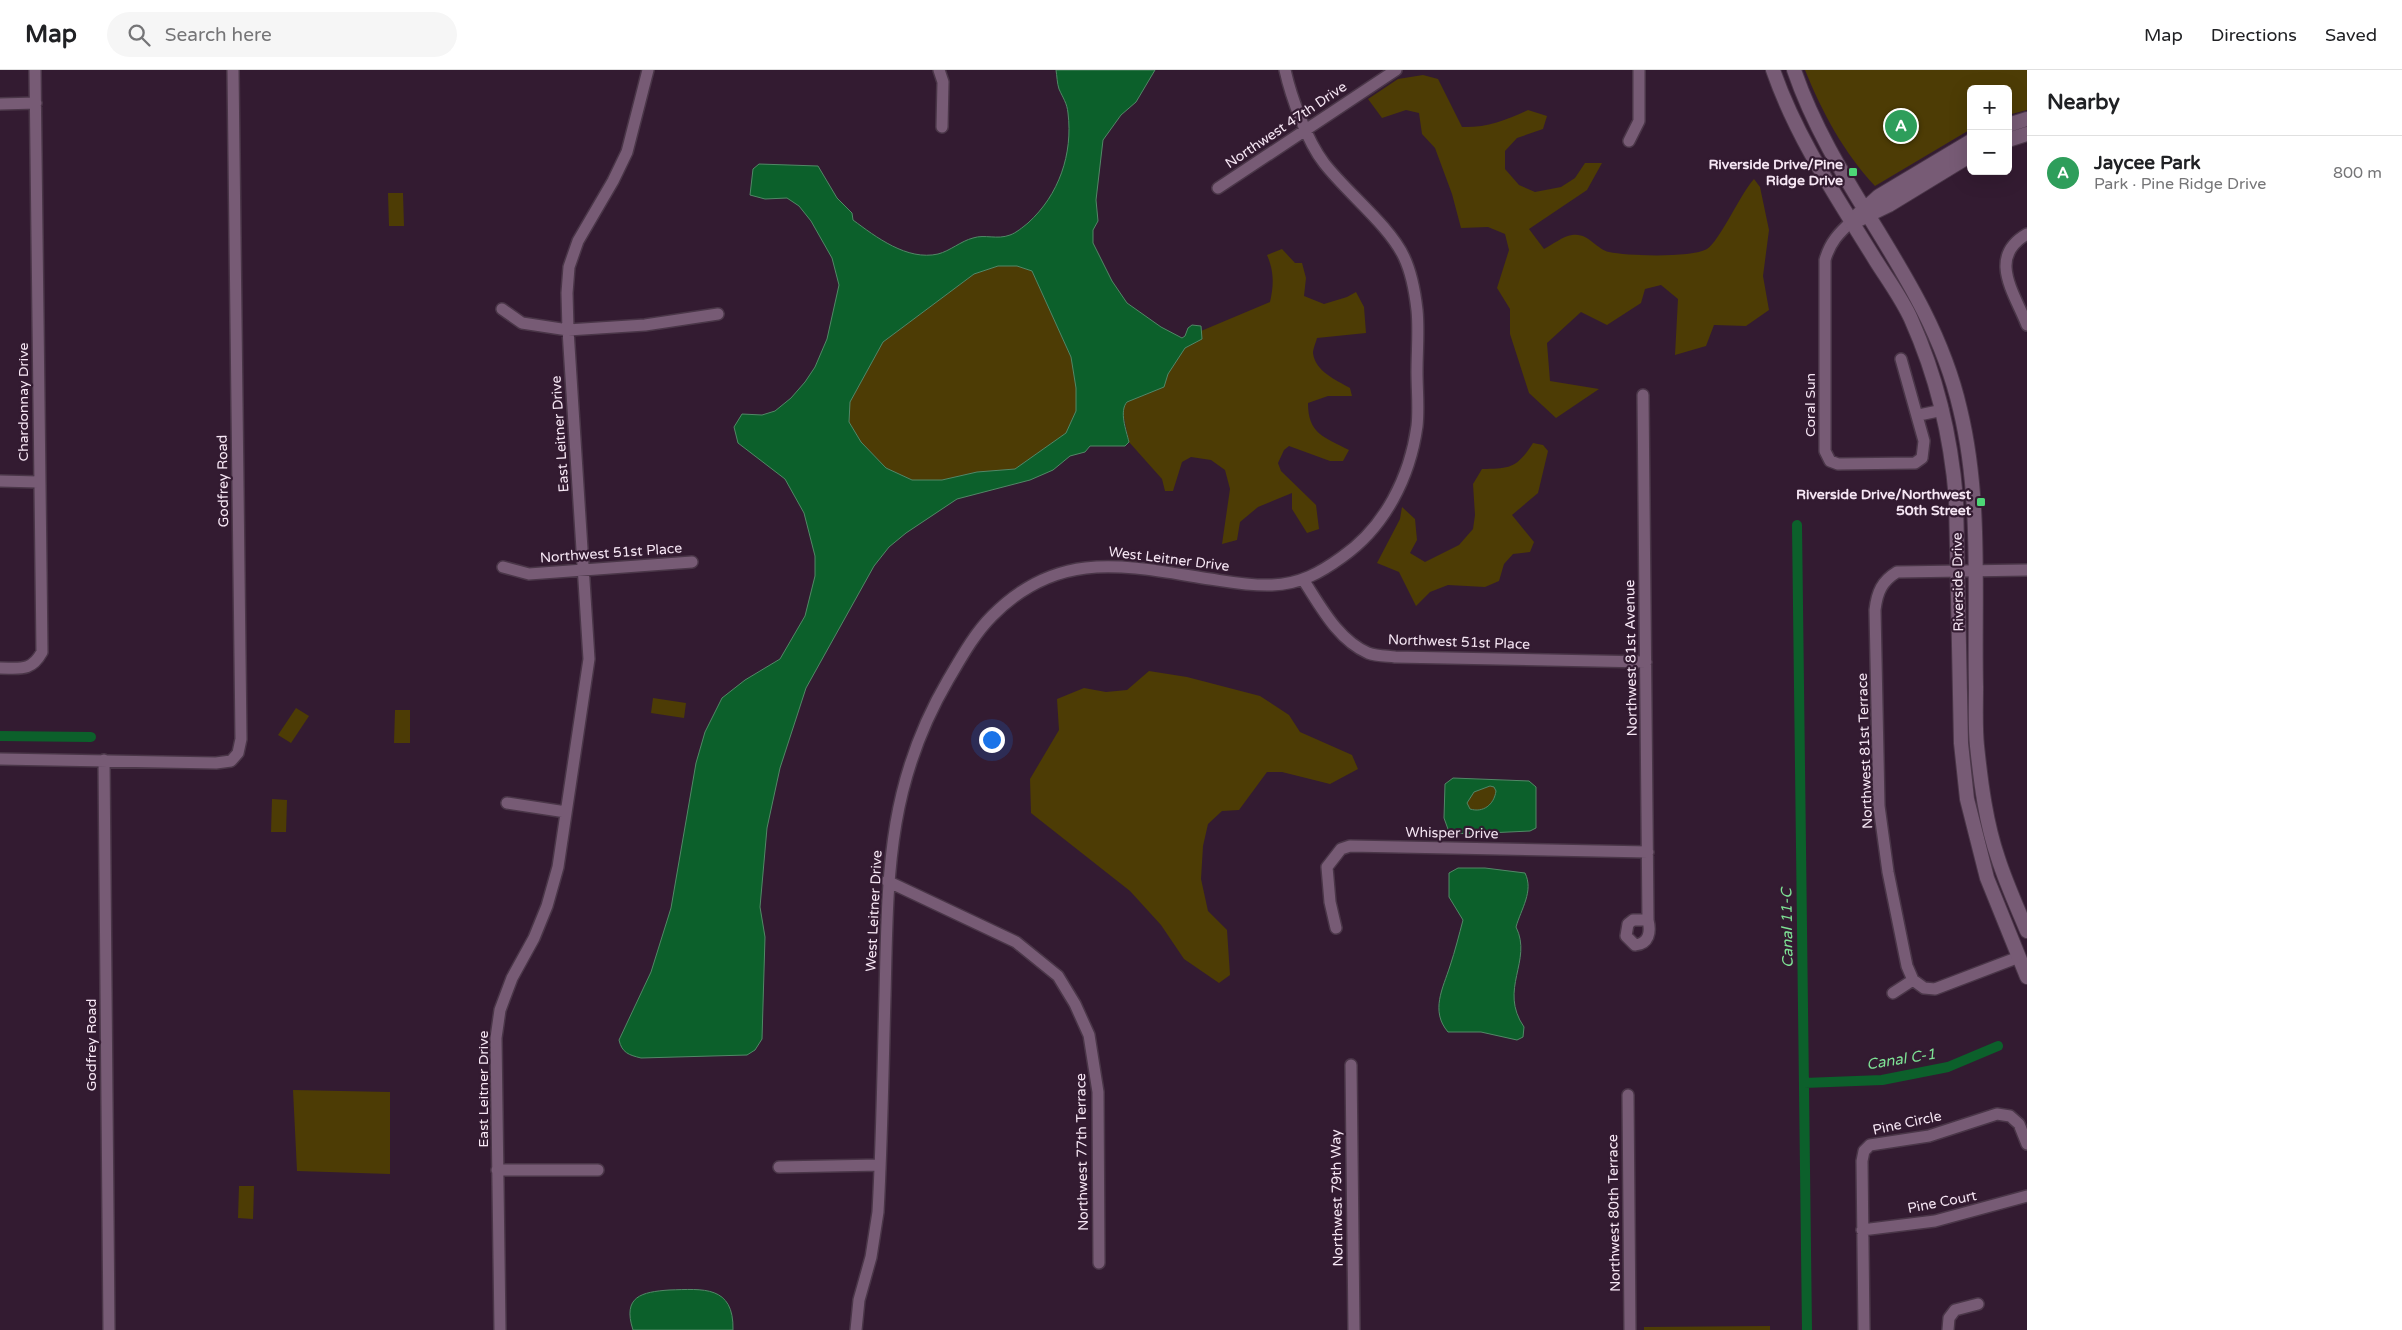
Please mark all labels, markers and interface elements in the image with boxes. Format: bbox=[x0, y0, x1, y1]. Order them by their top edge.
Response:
search box bbox=[107, 12, 457, 57]
text: Map bbox=[25, 20, 77, 49]
icon: search bbox=[125, 21, 153, 49]
text: Search here bbox=[165, 24, 272, 46]
text: Map bbox=[2144, 24, 2183, 46]
text: Directions bbox=[2211, 24, 2297, 46]
text: Saved bbox=[2325, 24, 2377, 46]
street label: Northwest 47th Drive bbox=[1222, 78, 1350, 172]
map controls bbox=[1967, 85, 2012, 175]
button: + bbox=[1967, 85, 2012, 130]
text: Nearby bbox=[2047, 90, 2120, 115]
pin: A bbox=[1885, 107, 1917, 145]
button: − bbox=[1967, 130, 2012, 175]
text: Jaycee Park bbox=[2094, 152, 2201, 174]
place label: Riverside Drive/Pine Ridge Drive bbox=[1708, 156, 1843, 189]
text: A bbox=[2057, 163, 2069, 183]
text: 800 m bbox=[2333, 163, 2382, 183]
marker: Riverside Drive/Pine Ridge Drive bbox=[1847, 166, 1859, 178]
text: Park · Pine Ridge Drive bbox=[2094, 174, 2266, 194]
street label: Chardonnay Drive bbox=[15, 342, 32, 462]
street label: Coral Sun bbox=[1802, 373, 1819, 437]
street label: East Leitner Drive bbox=[547, 375, 573, 493]
street label: Godfrey Road bbox=[214, 435, 232, 527]
place label: Riverside Drive/Northwest 50th Street bbox=[1796, 486, 1972, 519]
marker: Riverside Drive/Northwest 50th Street bbox=[1975, 496, 1987, 508]
street label: Riverside Drive bbox=[1949, 532, 1967, 632]
street label: Northwest 51st Place bbox=[539, 540, 683, 566]
street label: West Leitner Drive bbox=[1107, 543, 1231, 575]
street label: Northwest 81st Avenue bbox=[1621, 580, 1641, 736]
street label: Northwest 51st Place bbox=[1388, 631, 1531, 653]
street label: Northwest 81st Terrace bbox=[1854, 673, 1876, 829]
your location bbox=[979, 727, 1005, 753]
street label: Whisper Drive bbox=[1405, 824, 1499, 842]
street label: West Leitner Drive bbox=[862, 850, 886, 972]
water label: Canal 11-C bbox=[1777, 886, 1797, 968]
street label: Godfrey Road bbox=[83, 999, 100, 1091]
street label: East Leitner Drive bbox=[475, 1030, 492, 1148]
water label: Canal C-1 bbox=[1865, 1045, 1937, 1073]
street label: Northwest 77th Terrace bbox=[1072, 1073, 1092, 1231]
street label: Pine Circle bbox=[1871, 1107, 1943, 1139]
street label: Northwest 79th Way bbox=[1327, 1129, 1347, 1267]
street label: Northwest 80th Terrace bbox=[1604, 1134, 1624, 1292]
street label: Pine Court bbox=[1906, 1187, 1979, 1217]

